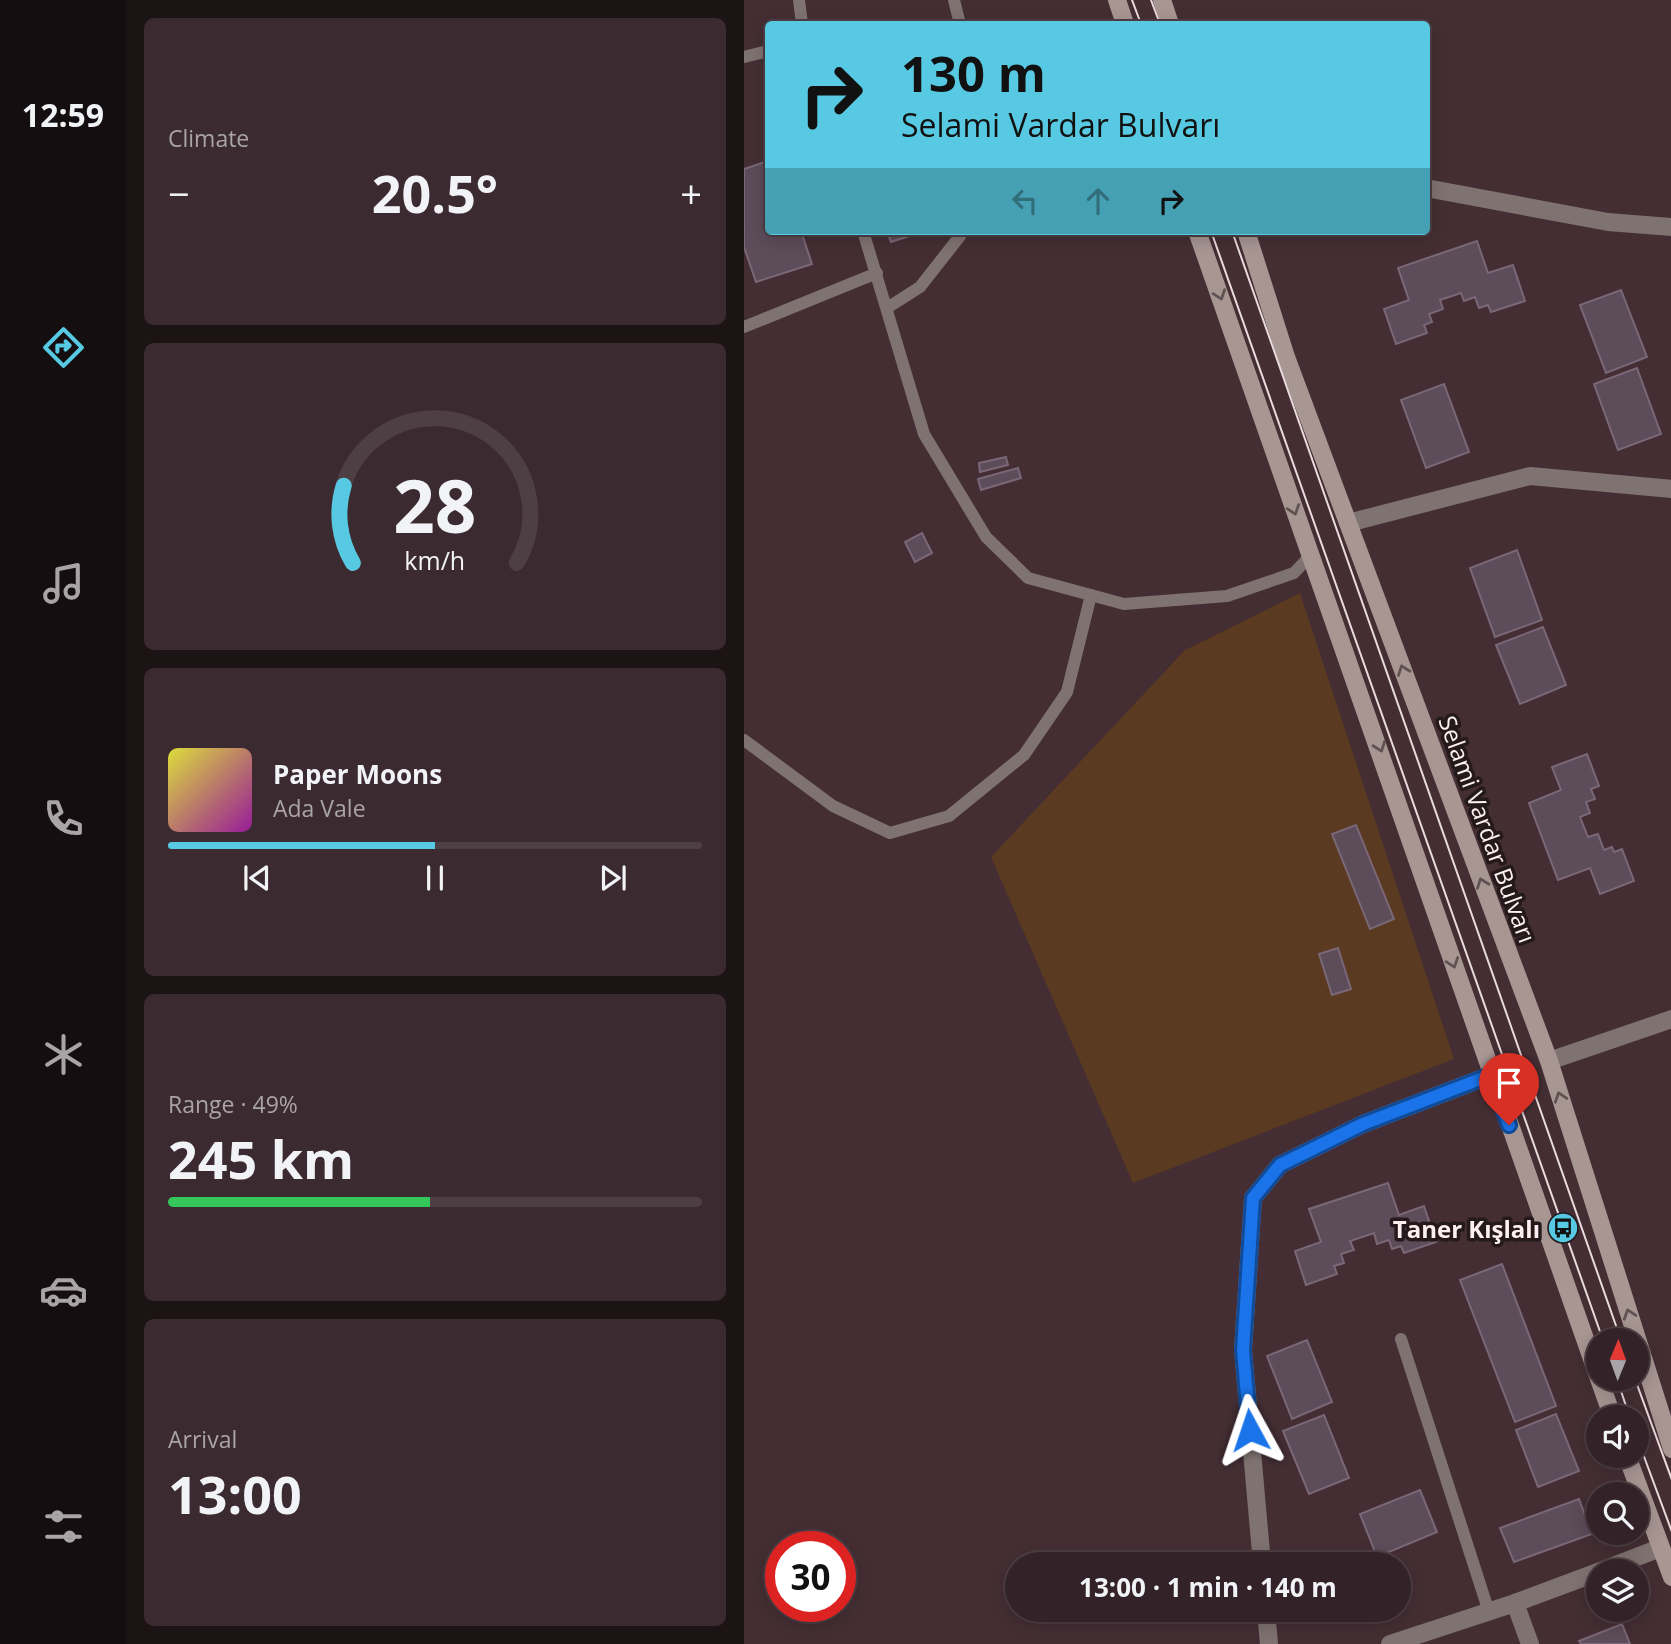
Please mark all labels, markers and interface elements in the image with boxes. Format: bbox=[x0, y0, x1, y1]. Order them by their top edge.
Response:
text: 130 m bbox=[901, 40, 1046, 106]
icon: right bbox=[786, 49, 877, 140]
text: 12:59 bbox=[22, 93, 104, 136]
text: Selami Vardar Bulvarı bbox=[901, 103, 1220, 146]
text: Climate bbox=[168, 122, 249, 154]
text: 20.5° bbox=[372, 157, 498, 228]
text: − bbox=[168, 167, 190, 219]
text: + bbox=[680, 167, 702, 219]
icon: left bbox=[1006, 182, 1044, 220]
icon: ahead bbox=[1079, 182, 1117, 220]
icon: right bbox=[1152, 182, 1190, 220]
one-way arrow bbox=[1212, 289, 1226, 301]
icon: directions bbox=[39, 323, 88, 372]
text: 28 bbox=[393, 455, 477, 554]
one-way arrow bbox=[1286, 504, 1300, 516]
text: km/h bbox=[405, 543, 465, 577]
icon: music bbox=[39, 559, 88, 608]
one-way arrow bbox=[1397, 664, 1411, 676]
street label: Selami Vardar Bulvarı bbox=[1432, 711, 1544, 947]
one-way arrow bbox=[1372, 741, 1386, 753]
text: Paper Moons bbox=[273, 756, 442, 792]
text: Ada Vale bbox=[273, 792, 366, 824]
icon: phone bbox=[39, 794, 88, 843]
icon: previous bbox=[238, 859, 276, 897]
icon: pause bbox=[416, 859, 454, 897]
icon: next bbox=[594, 859, 632, 897]
one-way arrow bbox=[1477, 877, 1491, 889]
one-way arrow bbox=[1445, 956, 1459, 968]
icon: climate bbox=[39, 1030, 88, 1079]
pin bbox=[1479, 1053, 1539, 1125]
icon: arrive bbox=[1490, 1064, 1528, 1102]
text: Range · 49% bbox=[168, 1088, 298, 1120]
one-way arrow bbox=[1554, 1091, 1568, 1103]
text: 245 km bbox=[168, 1123, 354, 1194]
bus stop icon: Taner Kışlalı bbox=[1546, 1211, 1580, 1245]
place label: Taner Kışlalı bbox=[1393, 1212, 1540, 1245]
icon: car bbox=[39, 1266, 88, 1315]
one-way arrow bbox=[1622, 1308, 1637, 1320]
north arrow bbox=[1586, 1328, 1649, 1391]
map controls bbox=[1586, 1328, 1649, 1622]
position arrow bbox=[1213, 1393, 1287, 1467]
button: sound bbox=[1586, 1405, 1649, 1468]
text: Arrival bbox=[168, 1423, 237, 1455]
text: 13:00 bbox=[168, 1458, 302, 1529]
button: search bbox=[1586, 1482, 1649, 1545]
icon: filters bbox=[39, 1502, 88, 1551]
speed limit sign: 30 bbox=[765, 1531, 856, 1622]
button: layers bbox=[1586, 1559, 1649, 1622]
text: 13:00 · 1 min · 140 m bbox=[1079, 1569, 1337, 1605]

